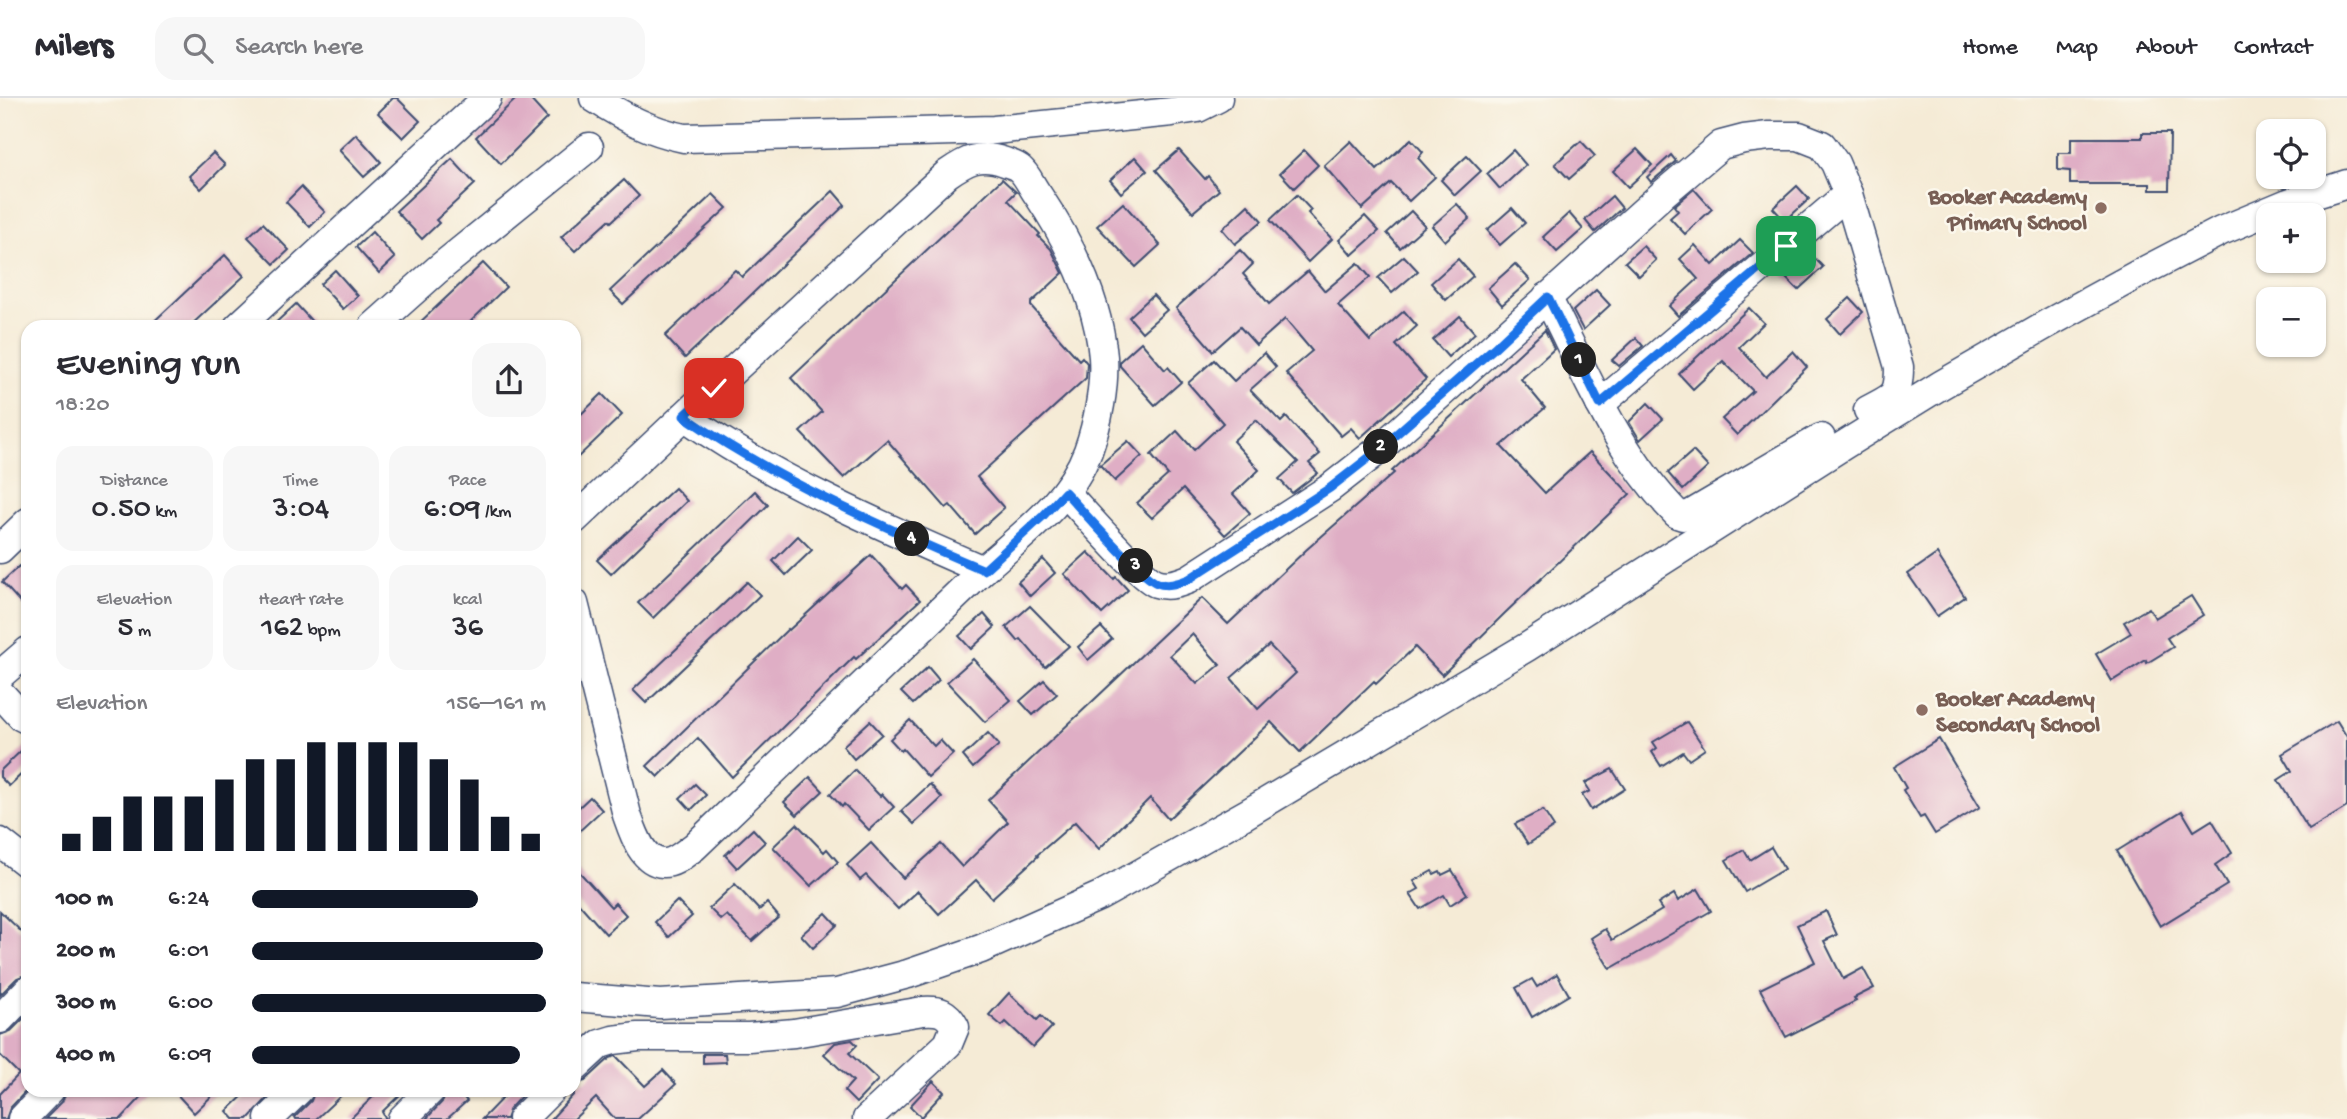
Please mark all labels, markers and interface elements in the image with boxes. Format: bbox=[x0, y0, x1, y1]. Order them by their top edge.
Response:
search box bbox=[155, 17, 645, 80]
text: Milers bbox=[35, 29, 113, 67]
icon: search bbox=[179, 29, 217, 67]
text: Search here bbox=[235, 33, 363, 64]
text: Home bbox=[1962, 34, 2018, 63]
text: Map bbox=[2056, 34, 2098, 63]
text: About bbox=[2136, 34, 2196, 63]
text: Contact bbox=[2234, 34, 2312, 63]
map controls bbox=[2256, 119, 2326, 357]
button: locate bbox=[2256, 119, 2326, 189]
place label: Booker Academy Primary School bbox=[1928, 185, 2088, 238]
marker: Booker Academy Primary School bbox=[2093, 200, 2109, 216]
button: + bbox=[2256, 203, 2326, 273]
pin bbox=[1756, 216, 1816, 276]
icon: arrive bbox=[1767, 227, 1805, 265]
button: − bbox=[2256, 287, 2326, 357]
pin: 1 bbox=[1562, 342, 1596, 378]
button: share bbox=[472, 343, 546, 417]
text: Evening run bbox=[56, 344, 240, 388]
text: 1 bbox=[1575, 348, 1582, 371]
pin bbox=[684, 358, 744, 418]
icon: check bbox=[695, 369, 733, 407]
text: 18:20 bbox=[56, 392, 109, 419]
pin: 2 bbox=[1364, 430, 1398, 464]
text: 2 bbox=[1376, 435, 1385, 458]
text: Distance bbox=[101, 470, 168, 493]
text: Time bbox=[284, 470, 318, 493]
text: Pace bbox=[449, 470, 486, 493]
text: 0.50 bbox=[91, 493, 151, 528]
text: 3:04 bbox=[273, 493, 329, 528]
text: 6:09 bbox=[424, 493, 481, 528]
text: km bbox=[151, 501, 177, 524]
text: /km bbox=[481, 501, 512, 524]
pin: 4 bbox=[894, 522, 930, 556]
text: 4 bbox=[907, 527, 916, 550]
pin: 3 bbox=[1118, 548, 1154, 584]
text: 3 bbox=[1131, 554, 1140, 577]
text: Elevation bbox=[97, 589, 172, 612]
text: Heart rate bbox=[258, 589, 344, 612]
text: kcal bbox=[453, 589, 483, 612]
text: 5 bbox=[117, 612, 133, 647]
text: 162 bbox=[261, 612, 303, 647]
text: 36 bbox=[452, 612, 483, 647]
text: m bbox=[133, 620, 151, 643]
text: bpm bbox=[303, 620, 341, 643]
place label: Booker Academy Secondary School bbox=[1935, 687, 2100, 740]
text: Elevation bbox=[56, 691, 147, 718]
text: 156–161 m bbox=[447, 691, 546, 718]
marker: Booker Academy Secondary School bbox=[1914, 702, 1930, 718]
text: 100 m bbox=[56, 886, 113, 913]
text: 6:24 bbox=[168, 886, 209, 913]
text: 200 m bbox=[56, 938, 115, 965]
text: 6:01 bbox=[168, 938, 209, 965]
text: 300 m bbox=[56, 990, 116, 1017]
text: 6:00 bbox=[168, 990, 213, 1017]
text: 400 m bbox=[56, 1042, 115, 1069]
text: 6:09 bbox=[168, 1042, 211, 1069]

